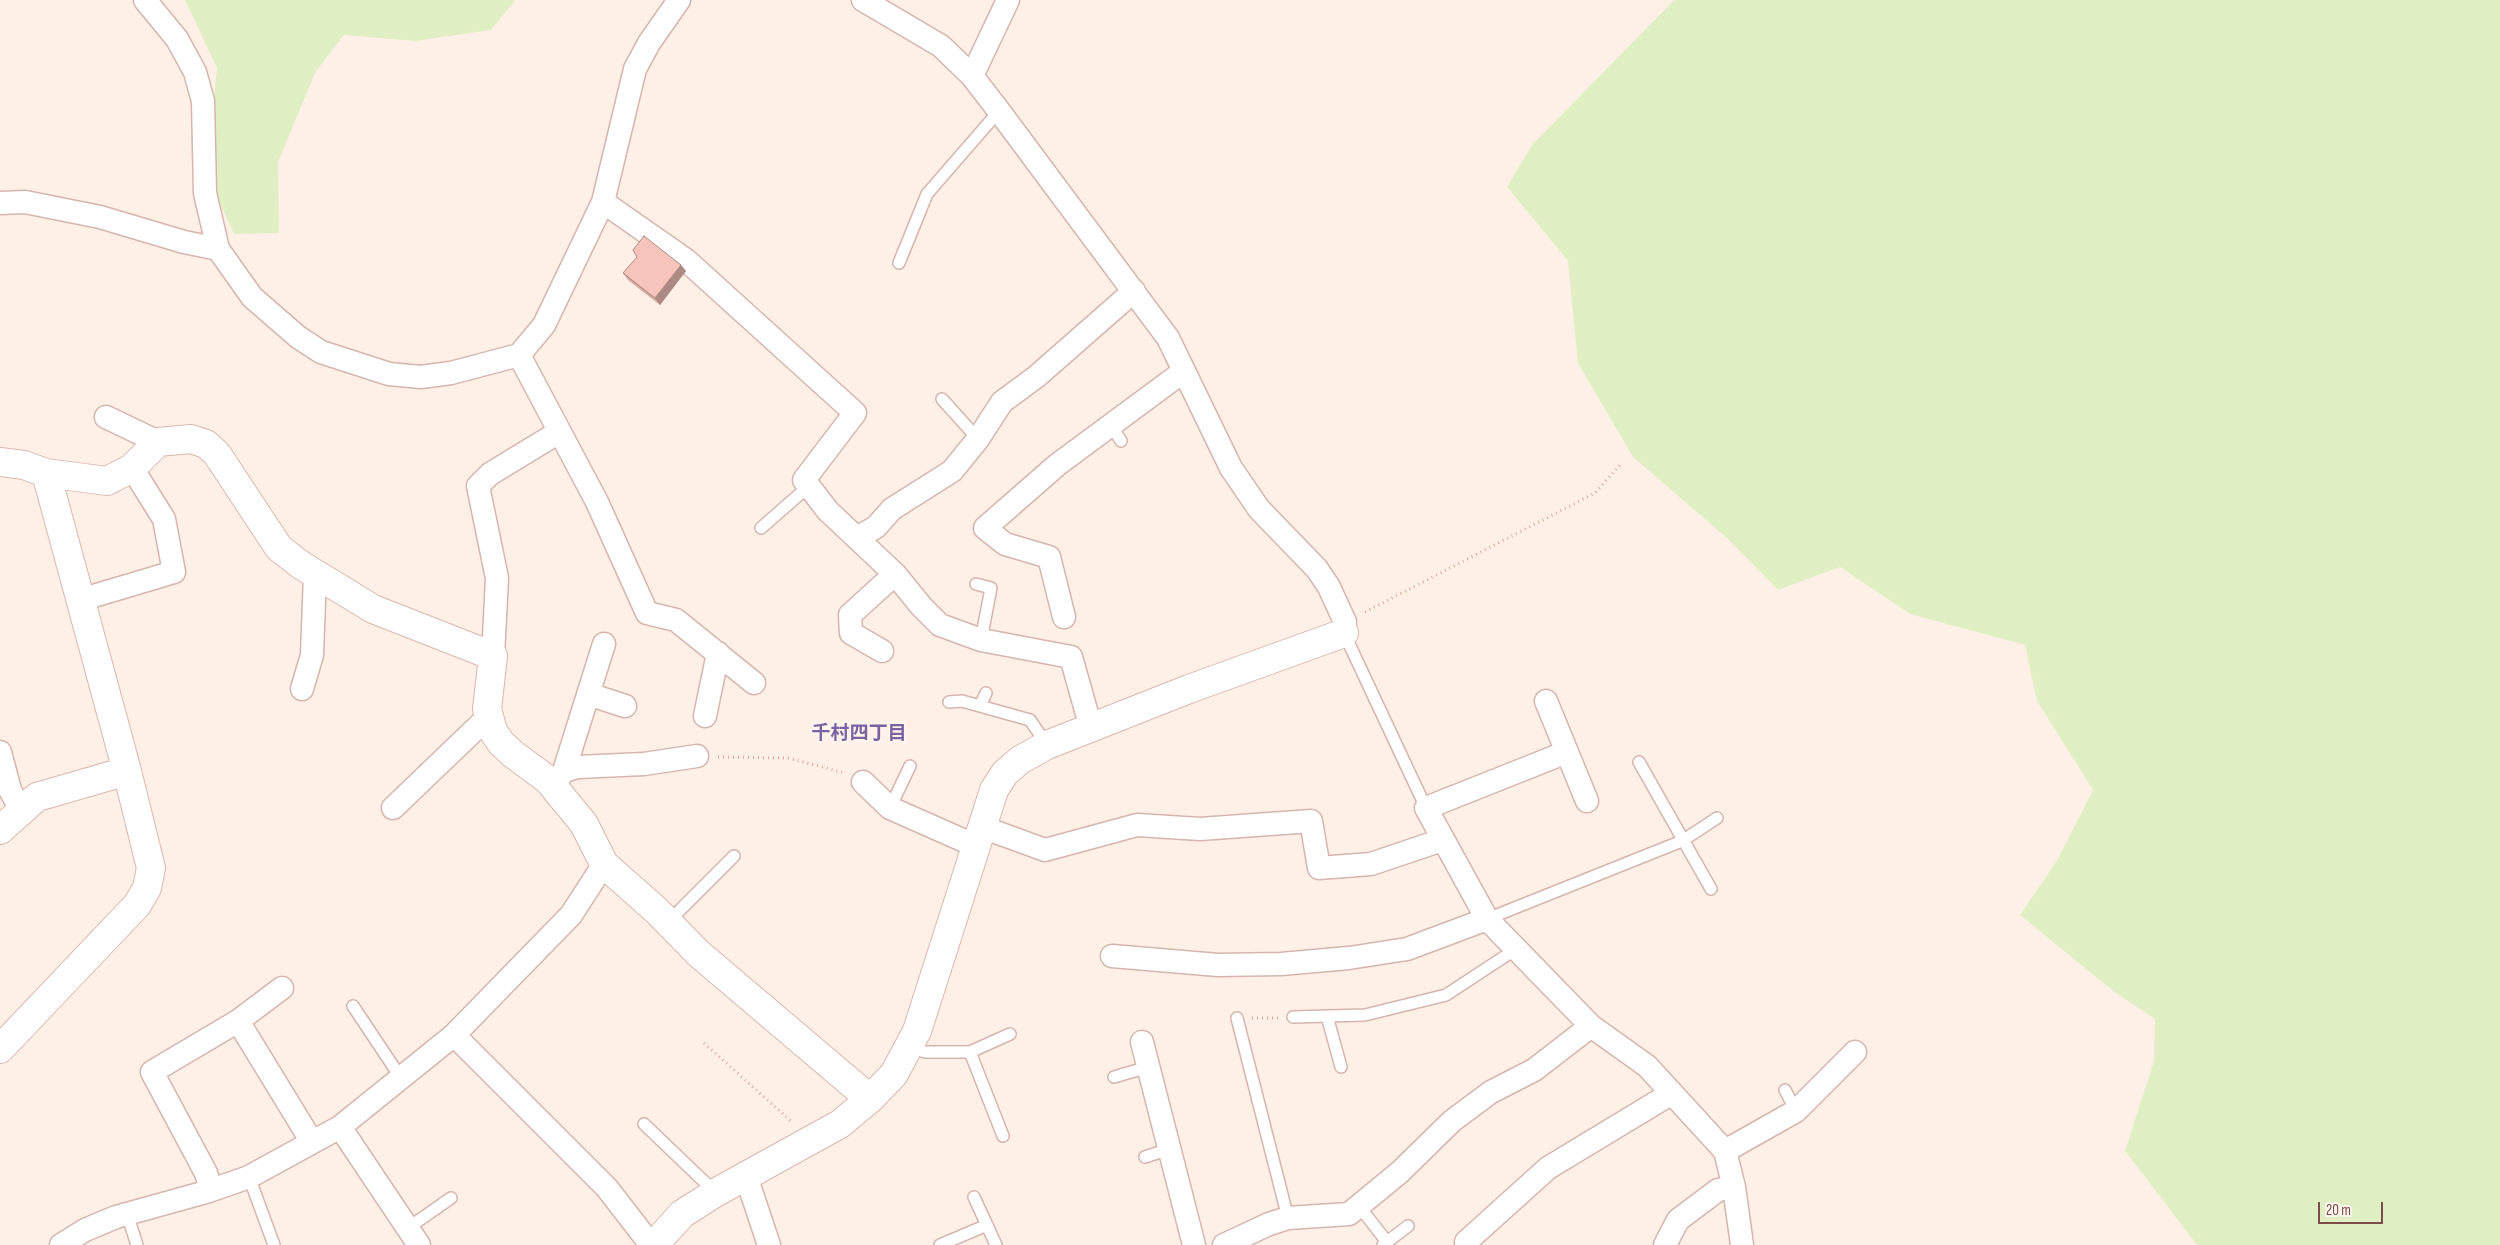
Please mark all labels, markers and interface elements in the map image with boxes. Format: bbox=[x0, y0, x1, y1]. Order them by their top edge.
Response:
district label: 千村四丁目 bbox=[812, 723, 906, 745]
scale bar bbox=[2320, 1192, 2385, 1224]
text: 20 m bbox=[2326, 1201, 2351, 1220]

